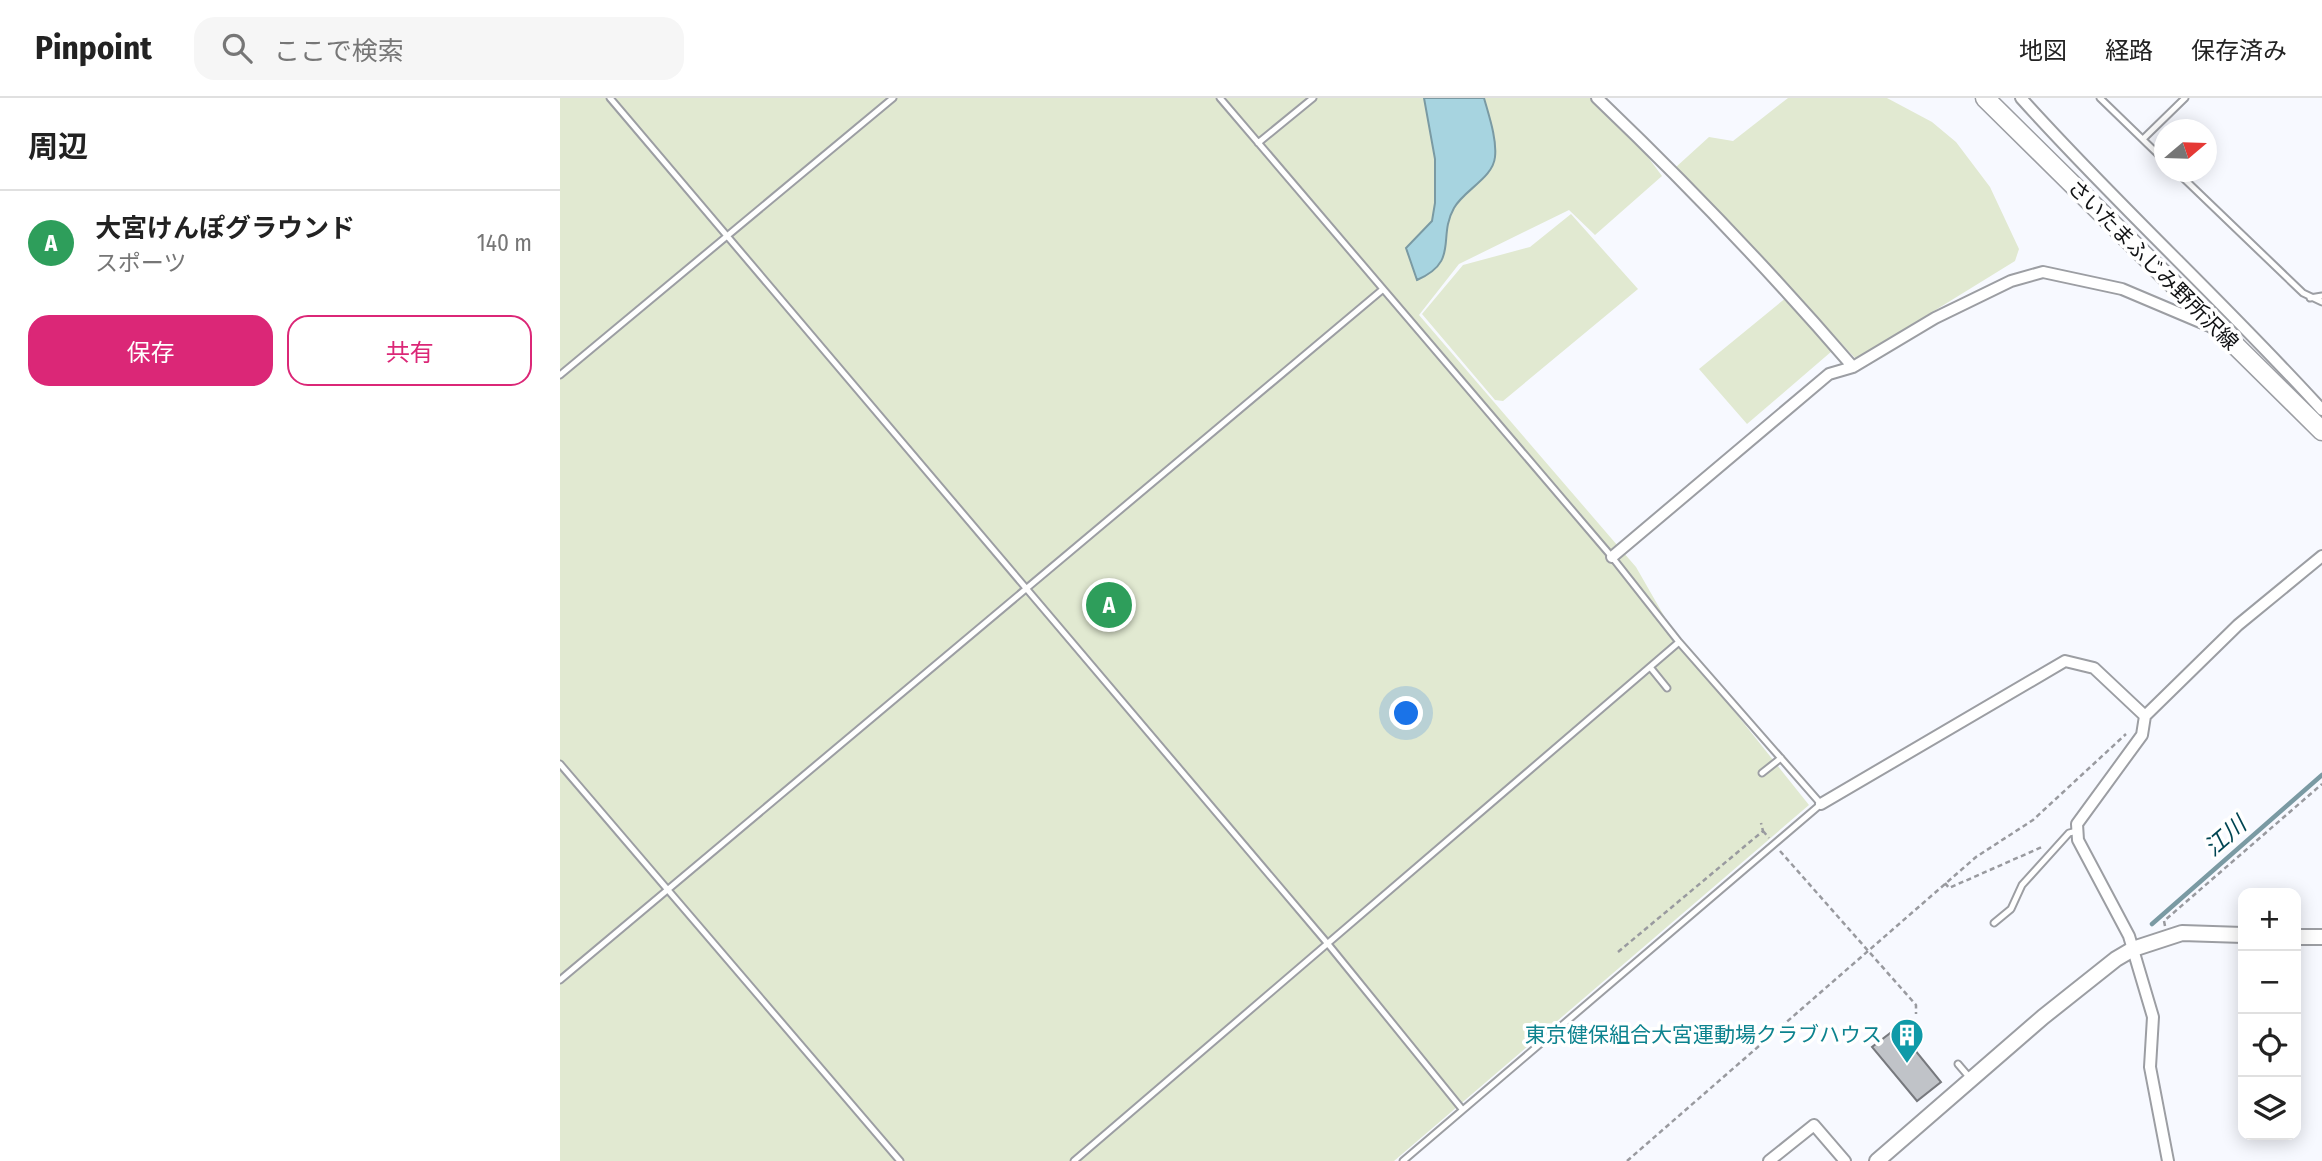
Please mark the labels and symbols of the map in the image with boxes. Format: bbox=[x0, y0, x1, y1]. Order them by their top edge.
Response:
north arrow bbox=[2154, 119, 2217, 182]
street label: さいたまふじみ野所沢線 bbox=[2062, 174, 2244, 356]
pin: A bbox=[1086, 579, 1132, 631]
your location bbox=[1389, 696, 1423, 730]
water label: 江川 bbox=[2198, 808, 2254, 862]
building icon: 東京健保組合大宮運動場クラブハウス bbox=[1888, 1016, 1926, 1065]
place label: 東京健保組合大宮運動場クラブハウス bbox=[1525, 1022, 1882, 1048]

